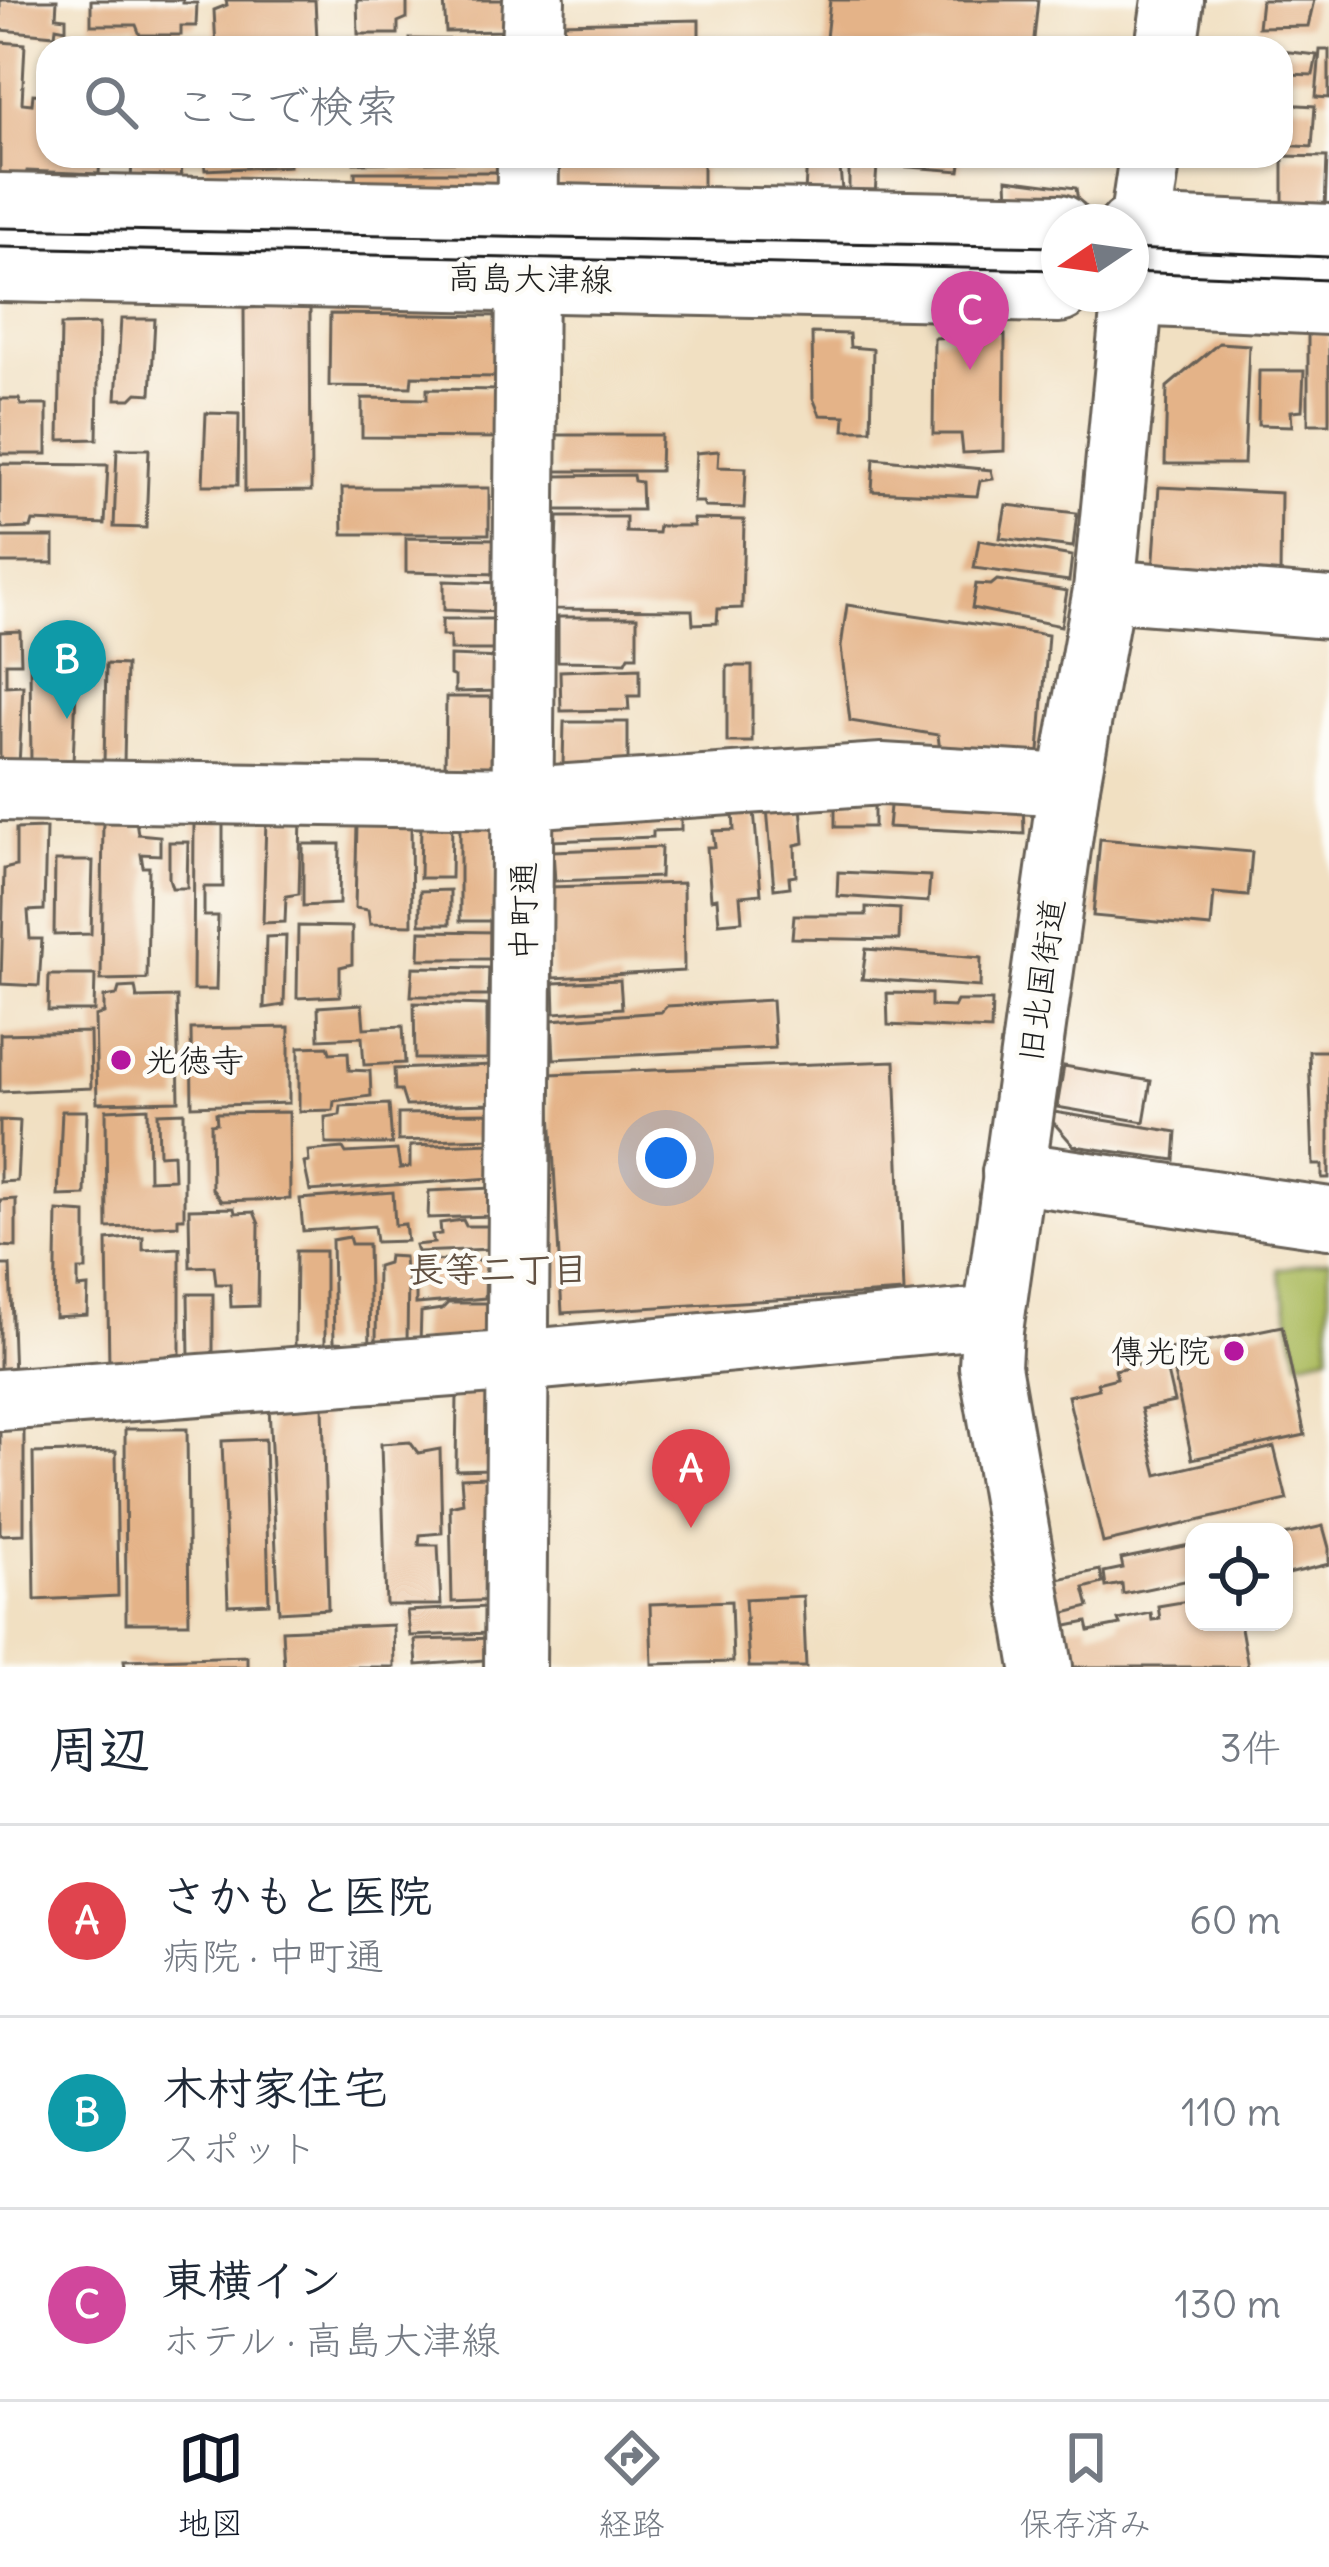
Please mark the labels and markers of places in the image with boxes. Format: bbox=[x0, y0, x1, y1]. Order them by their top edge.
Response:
pin: C bbox=[931, 271, 1009, 370]
pin: B bbox=[28, 620, 106, 719]
place label: 光徳寺 bbox=[145, 1039, 244, 1081]
marker: 光徳寺 bbox=[108, 1047, 134, 1073]
place label: 傳光院 bbox=[1111, 1330, 1210, 1372]
marker: 傳光院 bbox=[1221, 1338, 1247, 1364]
pin: A bbox=[652, 1429, 730, 1528]

